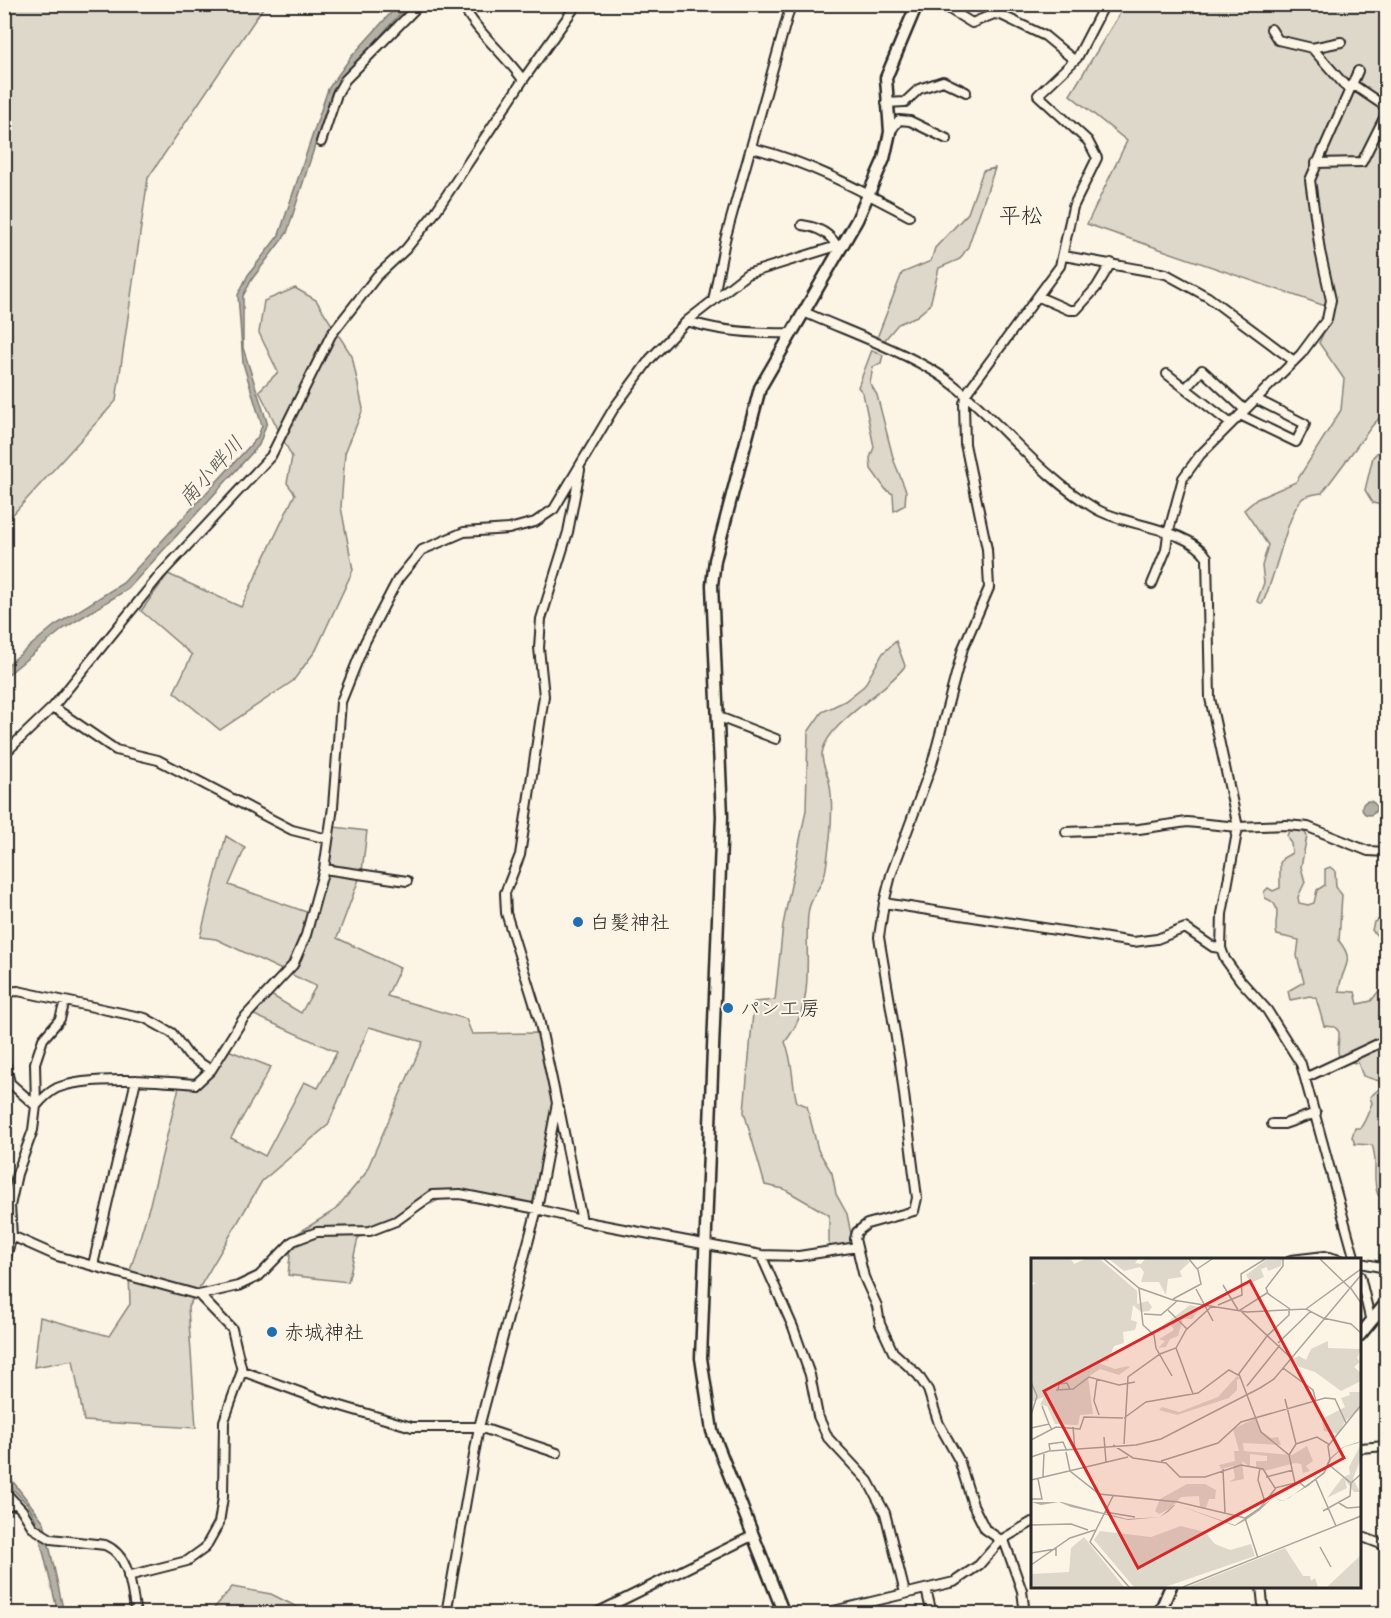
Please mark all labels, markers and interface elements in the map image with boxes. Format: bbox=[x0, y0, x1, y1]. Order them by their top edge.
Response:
district label: 平松 bbox=[999, 202, 1043, 230]
water label: 南小畔川 bbox=[173, 431, 250, 512]
place label: 白髪神社 bbox=[590, 910, 670, 935]
marker: 白髪神社 bbox=[571, 915, 585, 929]
place label: パン工房 bbox=[740, 996, 820, 1021]
marker: パン工房 bbox=[721, 1001, 735, 1015]
inset map bbox=[1031, 1258, 1361, 1588]
place label: 赤城神社 bbox=[284, 1320, 364, 1345]
marker: 赤城神社 bbox=[265, 1325, 279, 1339]

